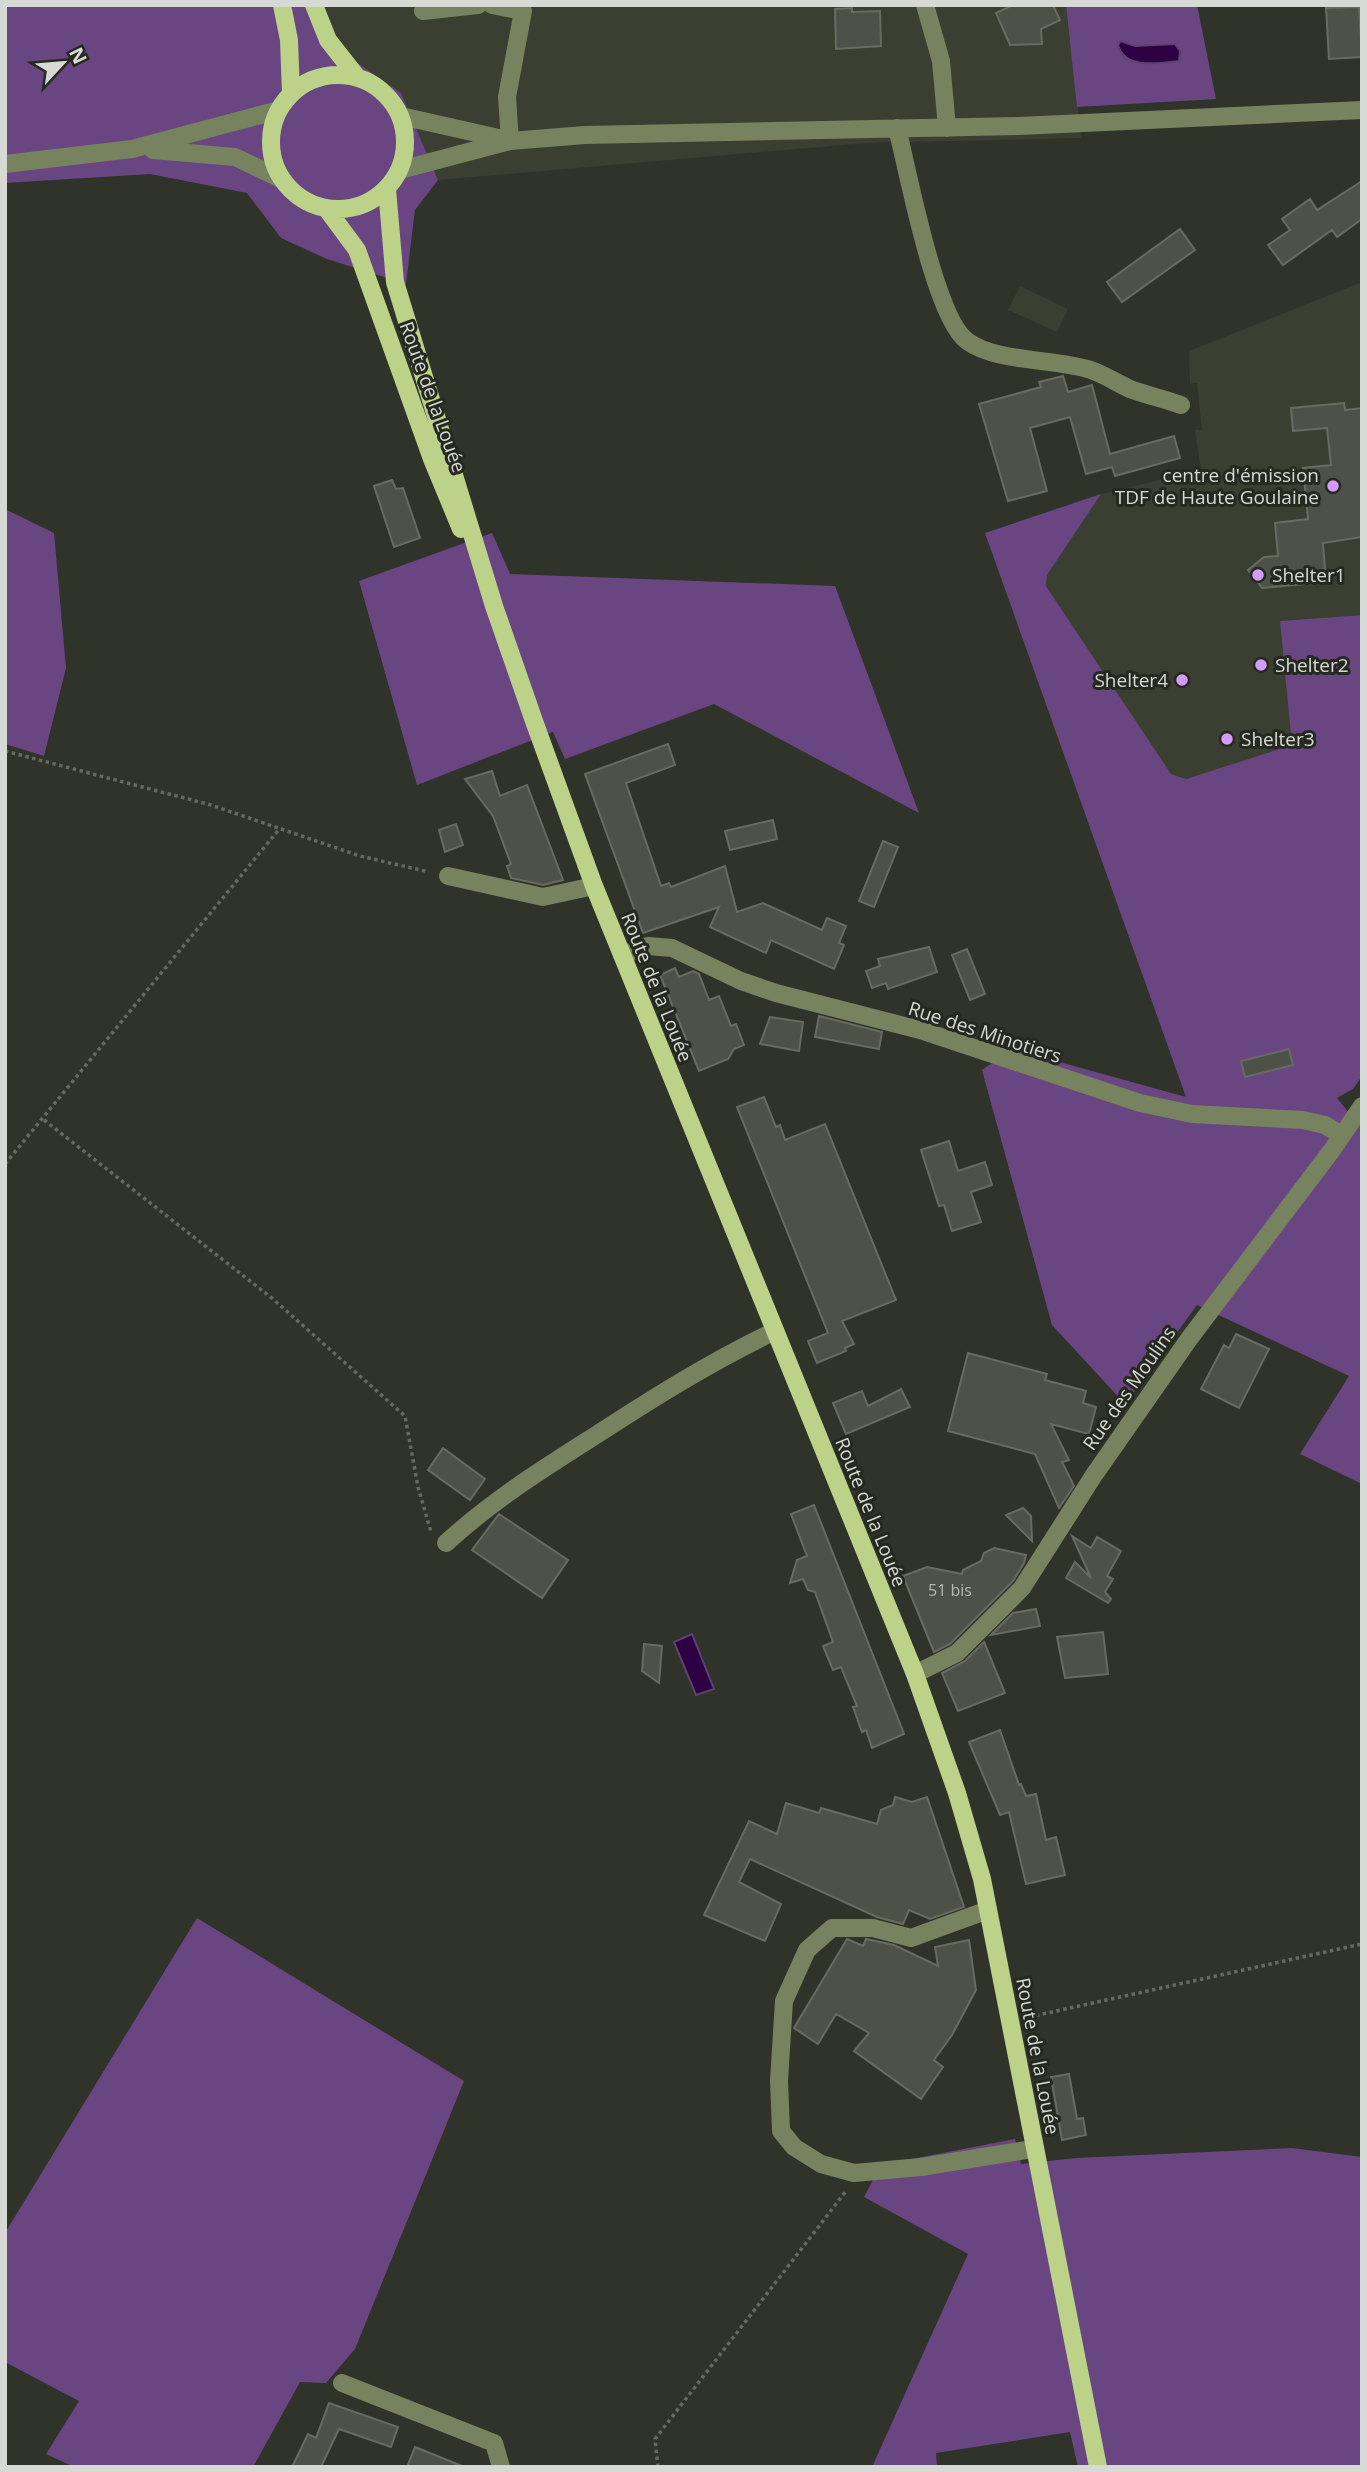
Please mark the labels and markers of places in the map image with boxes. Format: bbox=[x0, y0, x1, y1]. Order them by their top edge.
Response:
place label: centre d'émission TDF de Haute Goulaine bbox=[1115, 462, 1319, 510]
marker: centre d'émission TDF de Haute Goulaine bbox=[1325, 478, 1341, 494]
place label: Shelter1 bbox=[1272, 562, 1346, 588]
marker: Shelter1 bbox=[1250, 567, 1266, 583]
place label: Shelter2 bbox=[1275, 652, 1349, 678]
marker: Shelter2 bbox=[1253, 657, 1269, 673]
place label: Shelter4 bbox=[1094, 667, 1168, 693]
marker: Shelter4 bbox=[1174, 672, 1190, 688]
place label: Shelter3 bbox=[1241, 726, 1315, 752]
marker: Shelter3 bbox=[1219, 731, 1235, 747]

